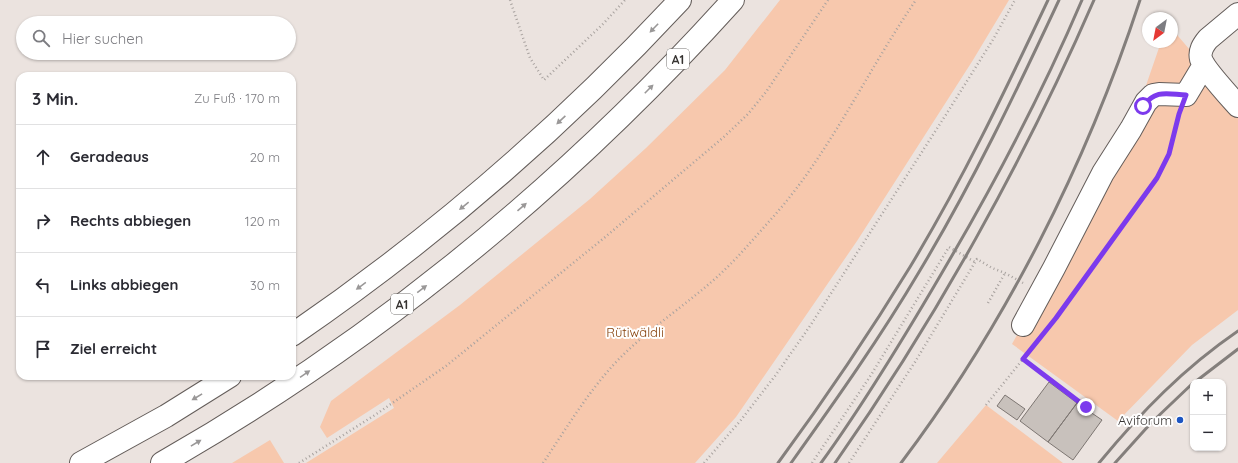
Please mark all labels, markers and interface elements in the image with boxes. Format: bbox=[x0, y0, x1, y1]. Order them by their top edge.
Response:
north arrow bbox=[1142, 12, 1178, 48]
search box bbox=[16, 16, 296, 60]
one-way arrow bbox=[649, 23, 658, 33]
icon: search bbox=[30, 27, 52, 49]
text: Hier suchen bbox=[62, 29, 143, 48]
road number: A1 bbox=[667, 49, 689, 69]
one-way arrow bbox=[644, 84, 654, 94]
text: 3 Min. bbox=[32, 88, 78, 109]
text: Zu Fuß · 170 m bbox=[194, 90, 280, 106]
route start bbox=[1134, 97, 1152, 115]
one-way arrow bbox=[556, 115, 566, 124]
icon: ahead bbox=[32, 146, 54, 168]
text: Geradeaus bbox=[70, 147, 149, 166]
text: 20 m bbox=[250, 149, 280, 165]
one-way arrow bbox=[458, 201, 469, 210]
one-way arrow bbox=[517, 202, 528, 211]
icon: right bbox=[32, 210, 54, 232]
text: Rechts abbiegen bbox=[70, 211, 191, 230]
text: 120 m bbox=[245, 213, 280, 229]
icon: left bbox=[32, 274, 54, 296]
text: Links abbiegen bbox=[70, 275, 178, 294]
text: 30 m bbox=[250, 277, 280, 293]
one-way arrow bbox=[356, 282, 367, 290]
one-way arrow bbox=[417, 285, 428, 294]
road number: A1 bbox=[391, 294, 413, 314]
park label: Rütiwäldli bbox=[606, 324, 664, 340]
icon: arrive bbox=[32, 338, 54, 360]
text: Ziel erreicht bbox=[70, 339, 157, 358]
one-way arrow bbox=[300, 370, 311, 378]
map controls bbox=[1190, 379, 1226, 451]
button: + bbox=[1190, 379, 1226, 415]
one-way arrow bbox=[191, 393, 203, 400]
route end bbox=[1077, 398, 1095, 416]
place label: Aviforum bbox=[1118, 412, 1172, 428]
marker: Aviforum bbox=[1175, 415, 1185, 425]
button: − bbox=[1190, 415, 1226, 451]
one-way arrow bbox=[190, 440, 202, 447]

